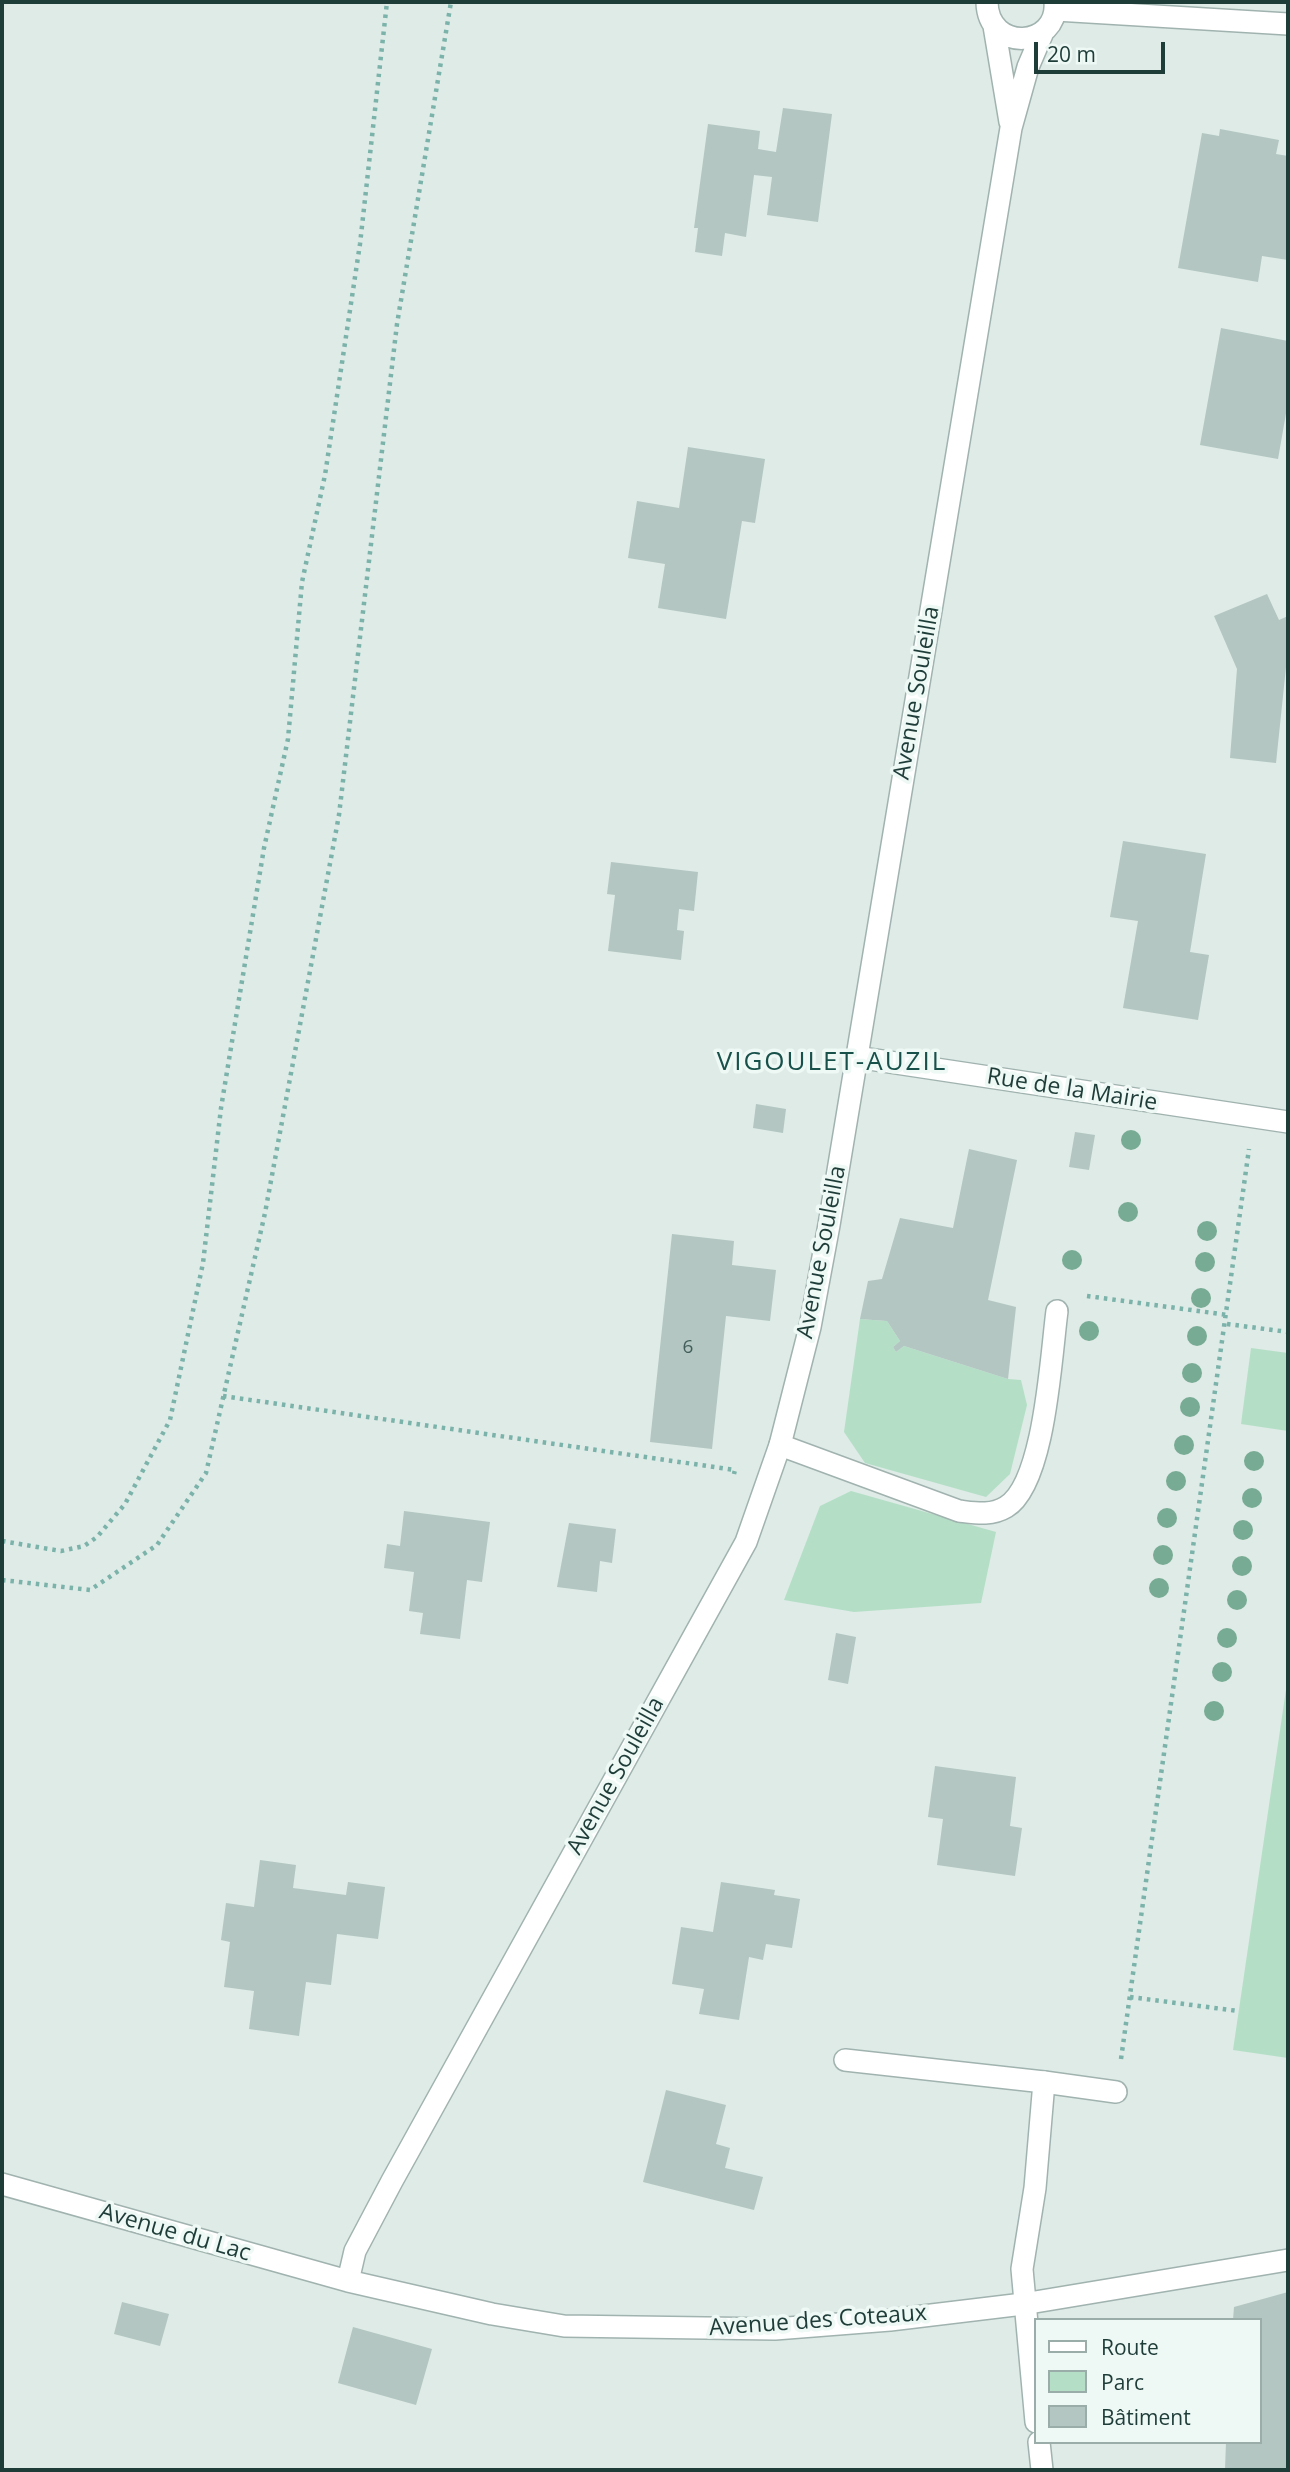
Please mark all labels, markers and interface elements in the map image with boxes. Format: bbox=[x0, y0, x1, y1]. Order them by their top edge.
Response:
scale bar bbox=[1038, 28, 1169, 72]
text: 20 m bbox=[1047, 40, 1096, 68]
street label: Avenue Souleilla bbox=[888, 604, 946, 782]
district label: VIGOULET-AUZIL bbox=[718, 1047, 946, 1079]
street label: Rue de la Mairie bbox=[985, 1063, 1159, 1117]
street label: Avenue Souleilla bbox=[792, 1163, 852, 1341]
house number: 6 bbox=[683, 1337, 693, 1359]
street label: Avenue Souleilla bbox=[561, 1693, 671, 1859]
street label: Avenue du Lac bbox=[96, 2198, 254, 2268]
street label: Avenue des Coteaux bbox=[708, 2300, 928, 2342]
legend bbox=[1034, 2318, 1262, 2444]
text: Route bbox=[1101, 2333, 1159, 2361]
text: Parc bbox=[1101, 2368, 1144, 2396]
text: Bâtiment bbox=[1101, 2403, 1191, 2431]

